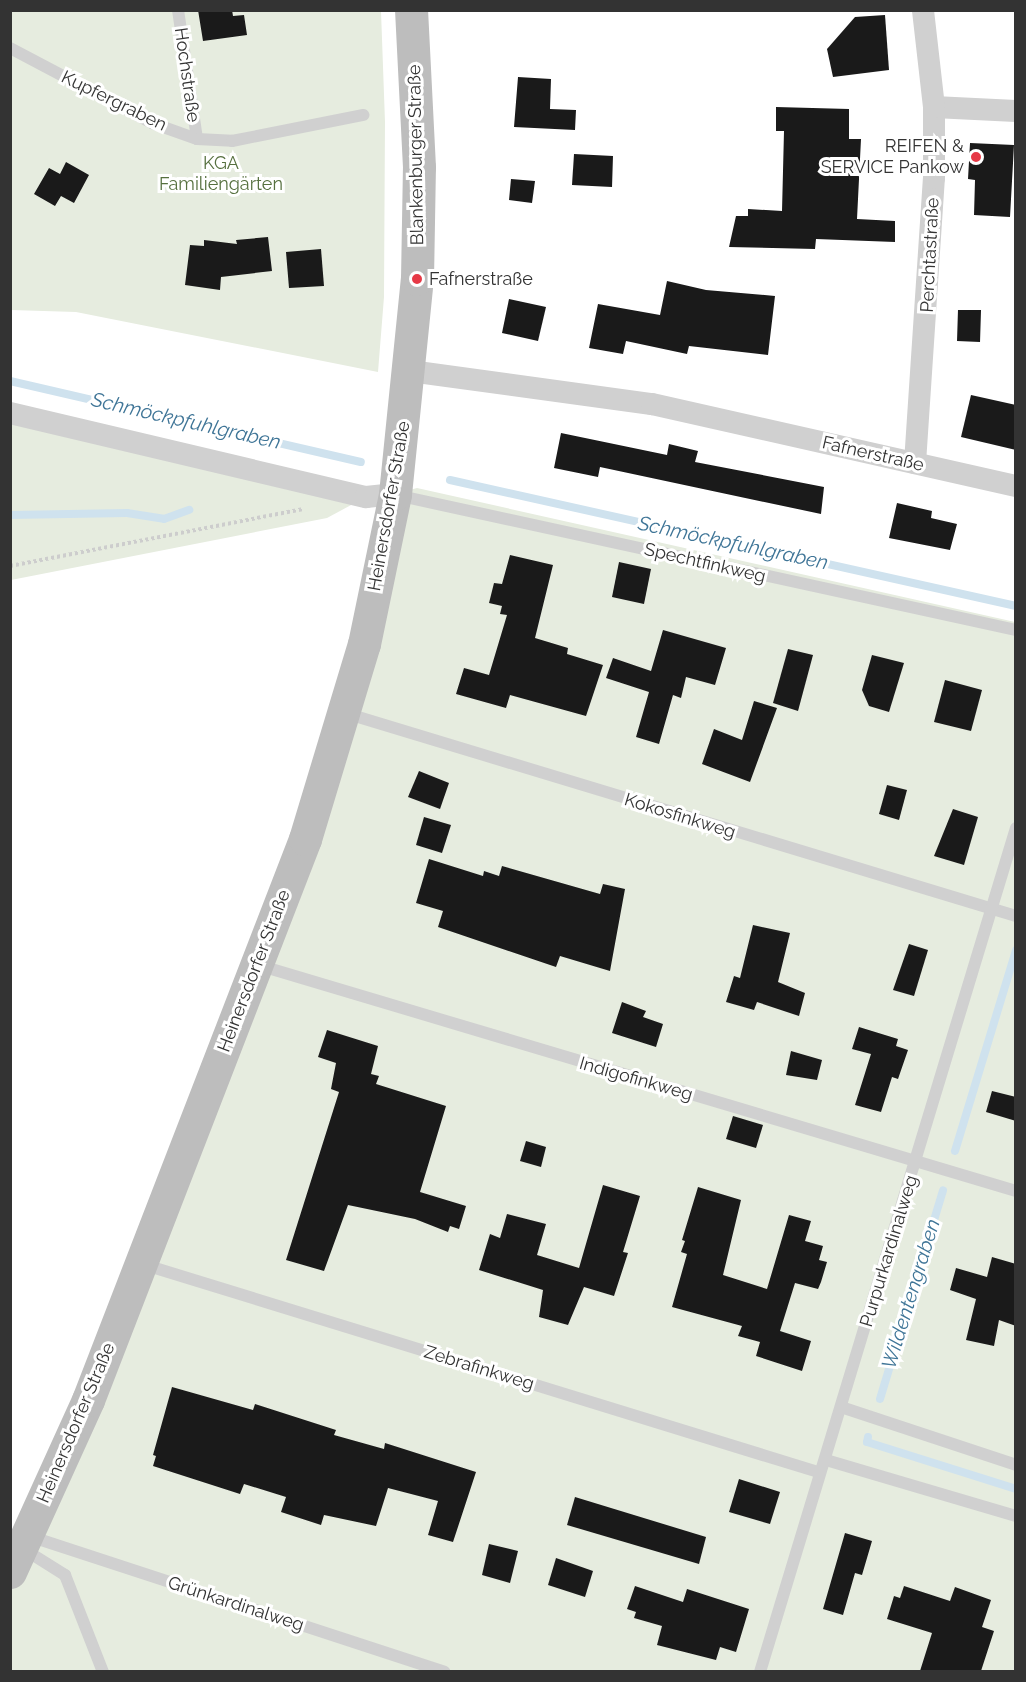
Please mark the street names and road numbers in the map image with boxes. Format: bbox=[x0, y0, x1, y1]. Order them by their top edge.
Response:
street label: Hochstraße bbox=[170, 26, 204, 124]
street label: Blankenburger Straße bbox=[404, 64, 428, 246]
street label: Kupfergraben bbox=[58, 66, 170, 136]
street label: Perchtastraße bbox=[916, 197, 944, 313]
street label: Heinersdorfer Straße bbox=[363, 419, 415, 593]
street label: Fafnerstraße bbox=[820, 432, 926, 476]
street label: Spechtfinkweg bbox=[642, 539, 768, 587]
street label: Kokosfinkweg bbox=[622, 789, 738, 843]
street label: Heinersdorfer Straße bbox=[213, 887, 295, 1055]
street label: Indigofinkweg bbox=[577, 1053, 695, 1105]
street label: Purpurkardinalweg bbox=[856, 1172, 922, 1330]
street label: Heinersdorfer Straße bbox=[32, 1339, 120, 1507]
street label: Zebrafinkweg bbox=[421, 1341, 537, 1395]
street label: Grünkardinalweg bbox=[165, 1572, 307, 1636]

